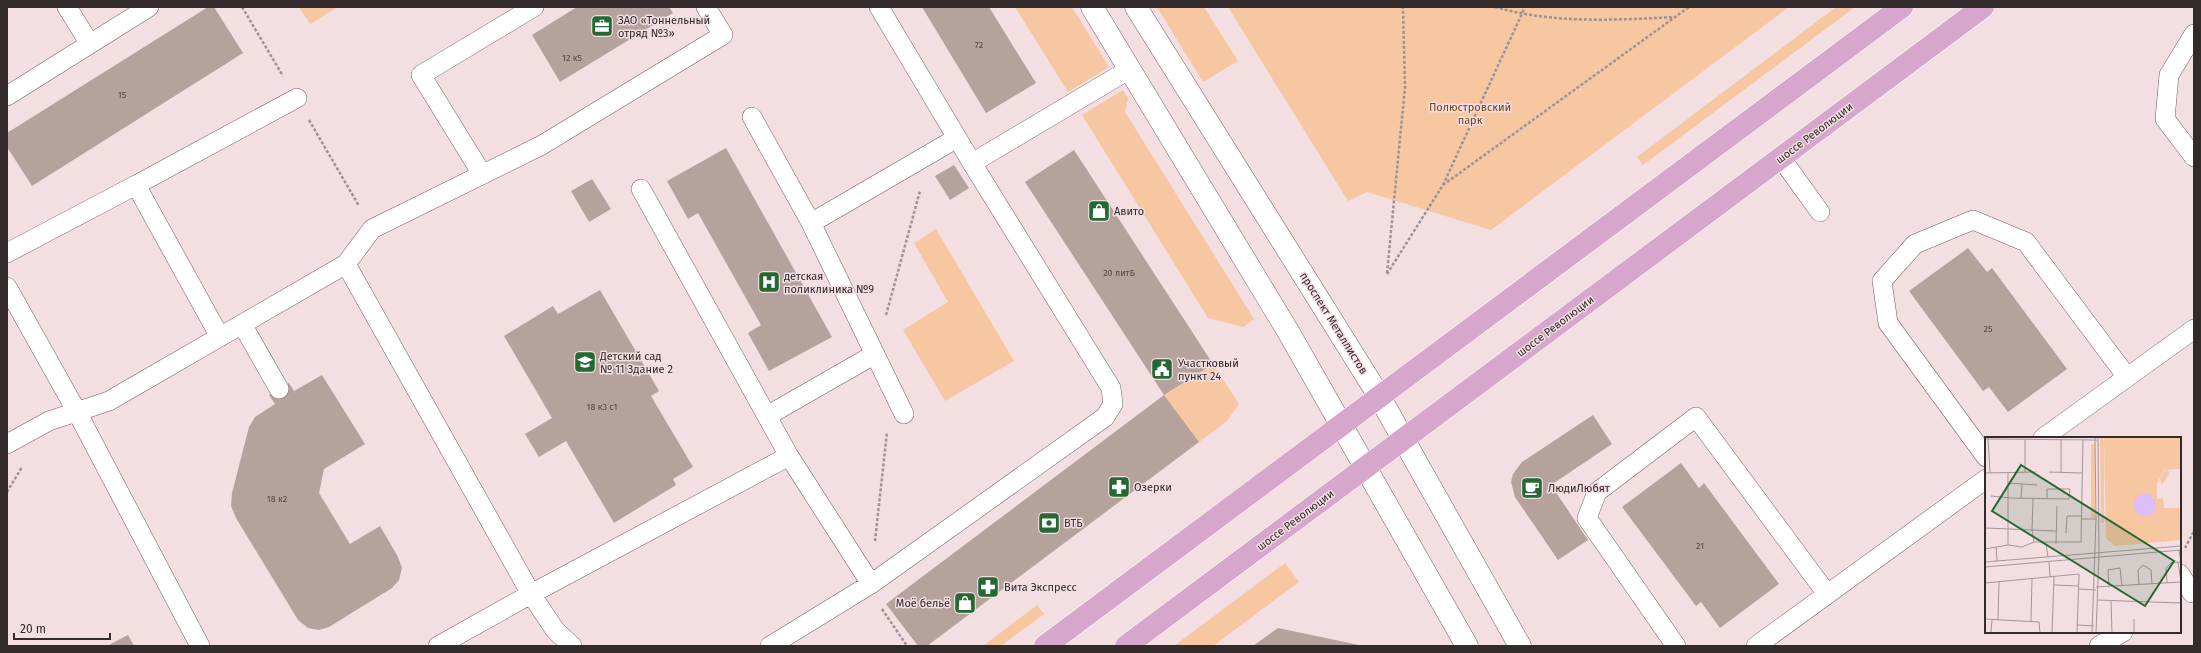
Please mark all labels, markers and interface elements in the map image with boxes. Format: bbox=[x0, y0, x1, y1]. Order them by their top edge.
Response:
office icon: ЗАО «Тоннельный отряд №3» bbox=[589, 13, 615, 39]
place label: ЗАО «Тоннельный отряд №3» bbox=[618, 14, 710, 40]
house number: 72 bbox=[975, 40, 983, 50]
house number: 12 к5 bbox=[562, 53, 582, 63]
house number: 15 bbox=[118, 90, 127, 100]
street label: шоссе Революции bbox=[1773, 100, 1855, 167]
park label: Полюстровский парк bbox=[1429, 101, 1511, 127]
shop icon: Авито bbox=[1086, 198, 1112, 224]
place label: Авито bbox=[1114, 205, 1144, 218]
house number: 20 литБ bbox=[1103, 268, 1135, 278]
hospital icon: детская поликлиника №9 bbox=[756, 269, 782, 295]
place label: детская поликлиника №9 bbox=[784, 270, 874, 296]
street label: проспект Металлистов bbox=[1297, 270, 1370, 376]
street label: шоссе Революции bbox=[1514, 293, 1596, 360]
house number: 25 bbox=[1984, 324, 1993, 334]
school or university icon: Детский сад № 11 Здание 2 bbox=[572, 349, 598, 375]
place label: Детский сад № 11 Здание 2 bbox=[599, 350, 673, 376]
public building icon: Участковый пункт 24 bbox=[1149, 356, 1175, 382]
place label: Участковый пункт 24 bbox=[1178, 357, 1239, 383]
house number: 18 к3 с1 bbox=[587, 402, 617, 412]
inset map bbox=[1985, 437, 2181, 633]
pharmacy icon: Озерки bbox=[1106, 474, 1132, 500]
cafe icon: ЛюдиЛюбят bbox=[1519, 475, 1545, 501]
place label: Озерки bbox=[1134, 481, 1172, 494]
place label: ЛюдиЛюбят bbox=[1548, 482, 1610, 495]
street label: шоссе Революции bbox=[1254, 487, 1336, 554]
house number: 18 к2 bbox=[267, 494, 287, 504]
bank icon: ВТБ bbox=[1036, 510, 1062, 536]
place label: ВТБ bbox=[1064, 517, 1083, 530]
house number: 21 bbox=[1696, 541, 1704, 551]
pharmacy icon: Вита Экспресс bbox=[975, 574, 1001, 600]
place label: Вита Экспресс bbox=[1004, 581, 1077, 594]
shop icon: Моё бельё bbox=[952, 590, 978, 616]
place label: Моё бельё bbox=[896, 597, 950, 610]
scale bar bbox=[14, 615, 110, 641]
text: 20 m bbox=[20, 622, 46, 636]

